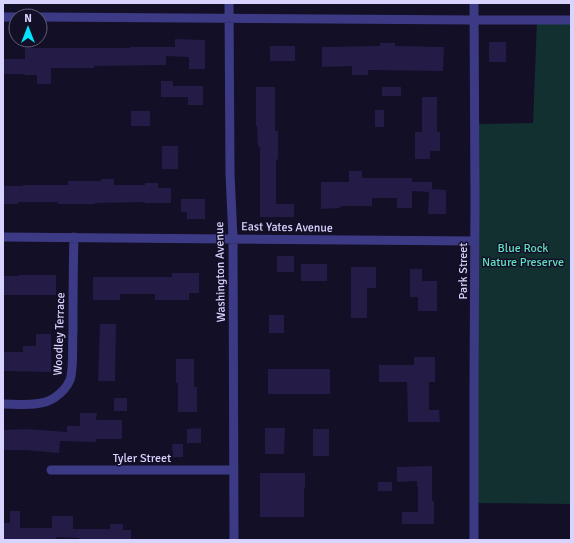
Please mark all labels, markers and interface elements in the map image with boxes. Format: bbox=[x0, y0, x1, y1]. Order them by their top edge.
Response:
north arrow bbox=[8, 8, 48, 48]
text: N bbox=[24, 12, 32, 25]
street label: East Yates Avenue bbox=[241, 219, 333, 236]
street label: Washington Avenue bbox=[212, 221, 229, 323]
park label: Blue Rock Nature Preserve bbox=[482, 241, 564, 270]
street label: Park Street bbox=[456, 243, 471, 299]
street label: Woodley Terrace bbox=[51, 292, 68, 376]
street label: Tyler Street bbox=[113, 451, 171, 466]

